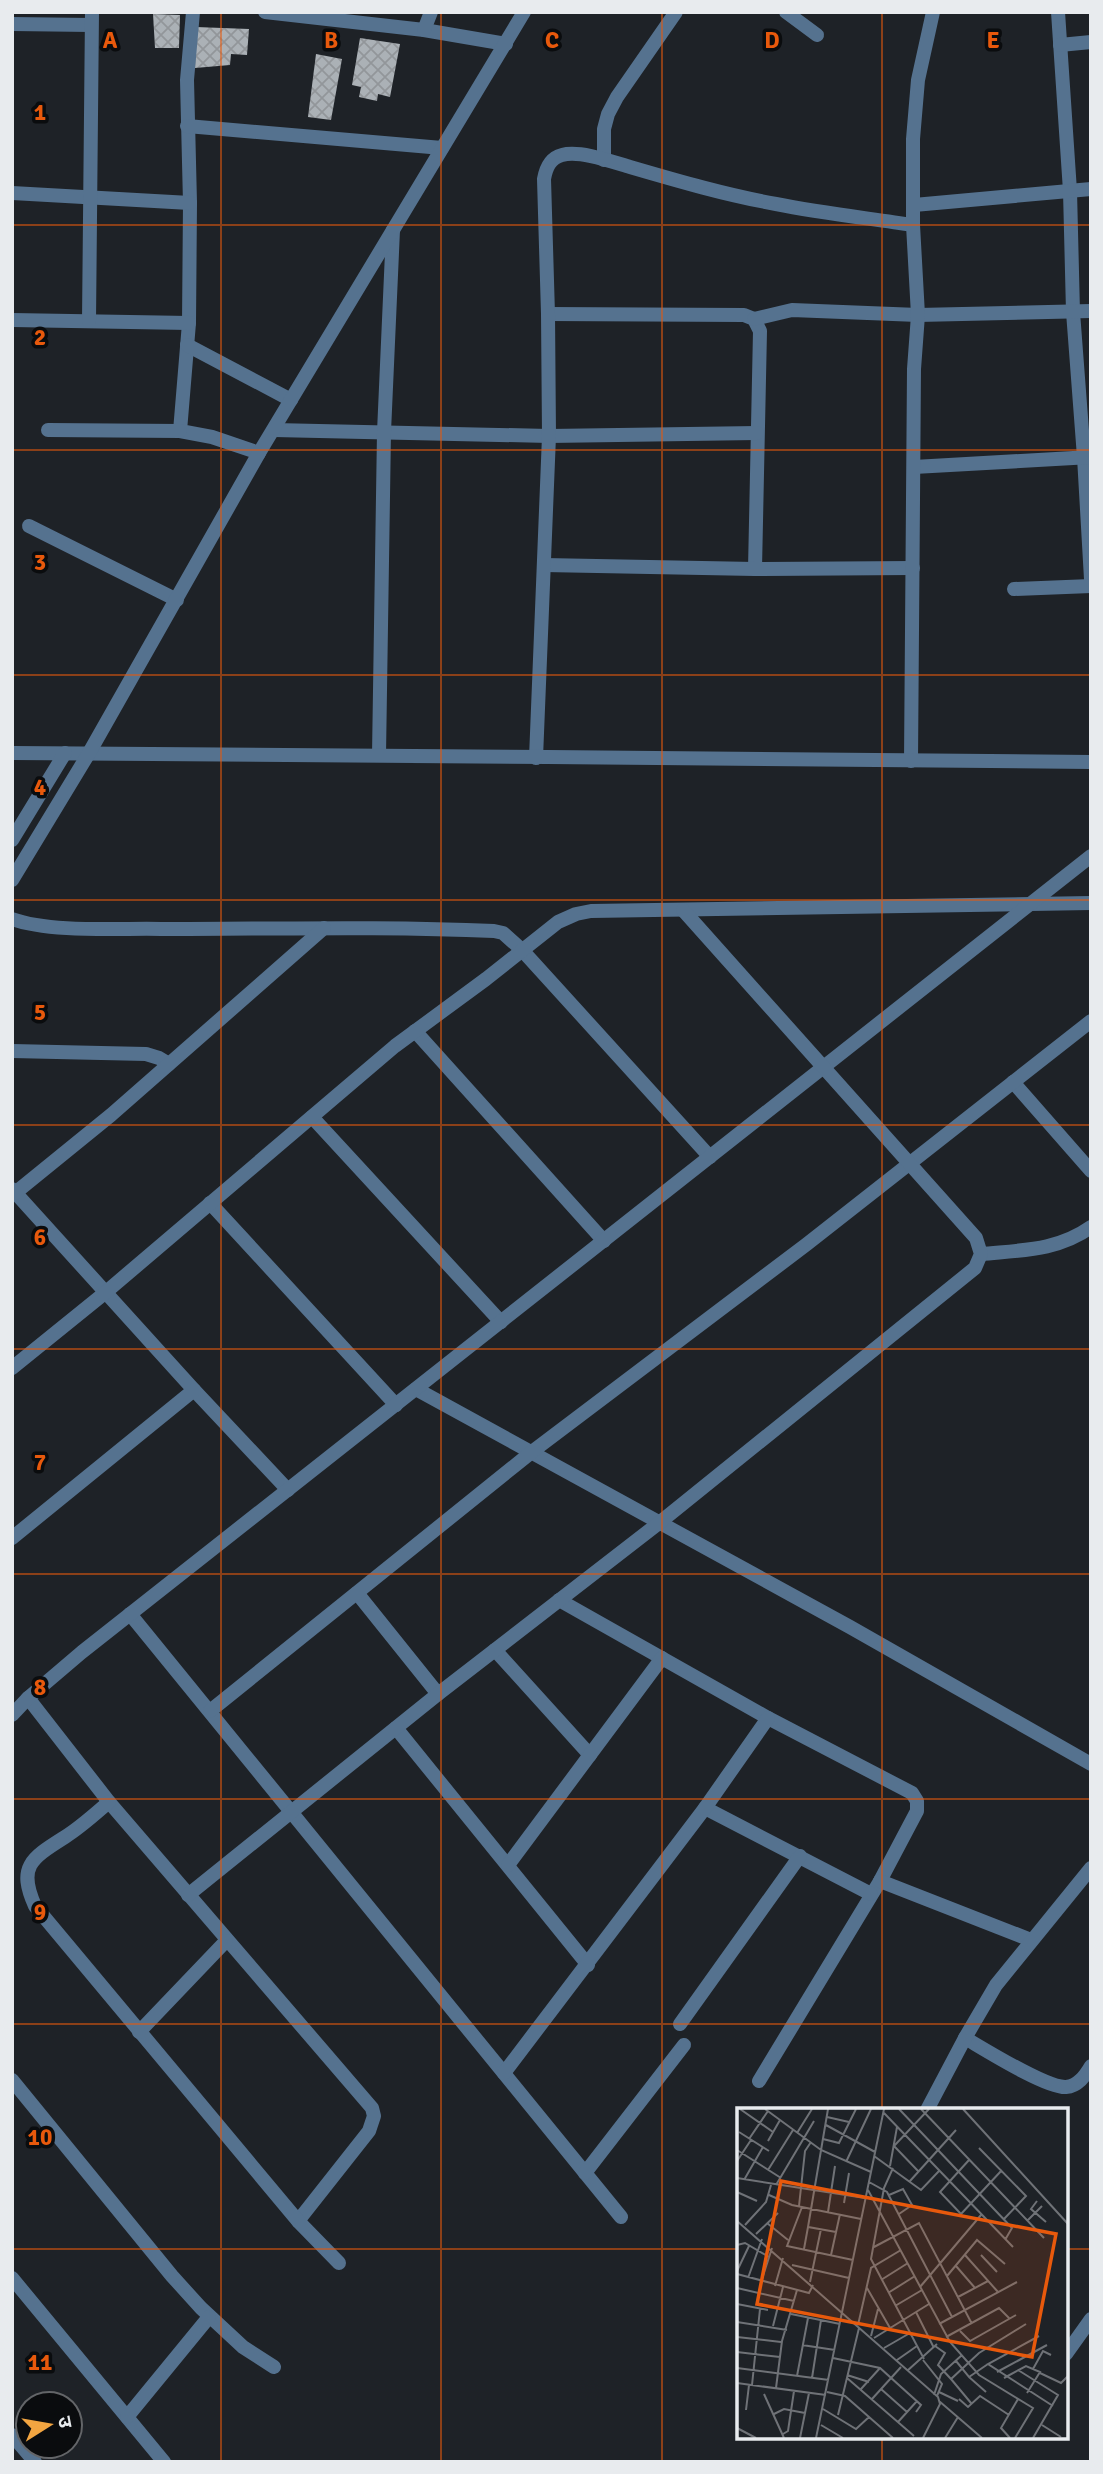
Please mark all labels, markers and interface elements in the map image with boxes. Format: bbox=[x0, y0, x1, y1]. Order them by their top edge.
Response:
text: A bbox=[103, 26, 118, 55]
text: B bbox=[324, 26, 338, 55]
text: C bbox=[545, 26, 559, 55]
text: D bbox=[764, 26, 780, 55]
text: E bbox=[986, 26, 1000, 55]
text: 1 bbox=[34, 98, 46, 127]
text: 2 bbox=[34, 323, 46, 352]
text: 3 bbox=[34, 548, 46, 577]
text: 4 bbox=[34, 773, 46, 802]
text: 5 bbox=[34, 998, 46, 1027]
text: 6 bbox=[34, 1223, 46, 1252]
text: 7 bbox=[34, 1448, 46, 1477]
text: 8 bbox=[34, 1673, 46, 1702]
text: 9 bbox=[34, 1898, 46, 1927]
inset map bbox=[737, 2108, 1068, 2439]
text: 10 bbox=[28, 2123, 52, 2152]
text: 11 bbox=[28, 2348, 52, 2377]
north arrow bbox=[14, 2390, 84, 2460]
text: उ bbox=[52, 2414, 78, 2431]

